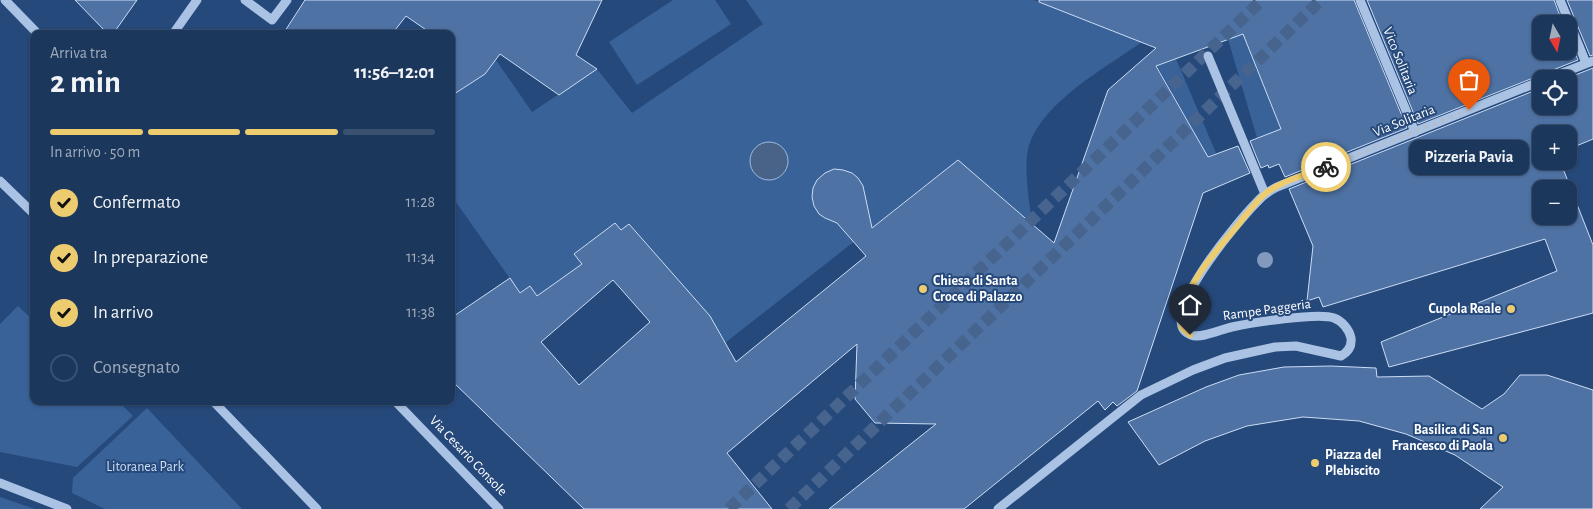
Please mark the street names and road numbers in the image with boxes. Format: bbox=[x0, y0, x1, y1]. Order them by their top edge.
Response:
street label: Vico Solitaria bbox=[1380, 25, 1420, 97]
street label: Via Solitaria bbox=[1371, 102, 1437, 140]
street label: Rampe Paggeria bbox=[1222, 297, 1312, 323]
street label: Via Cesario Console bbox=[426, 413, 510, 499]

